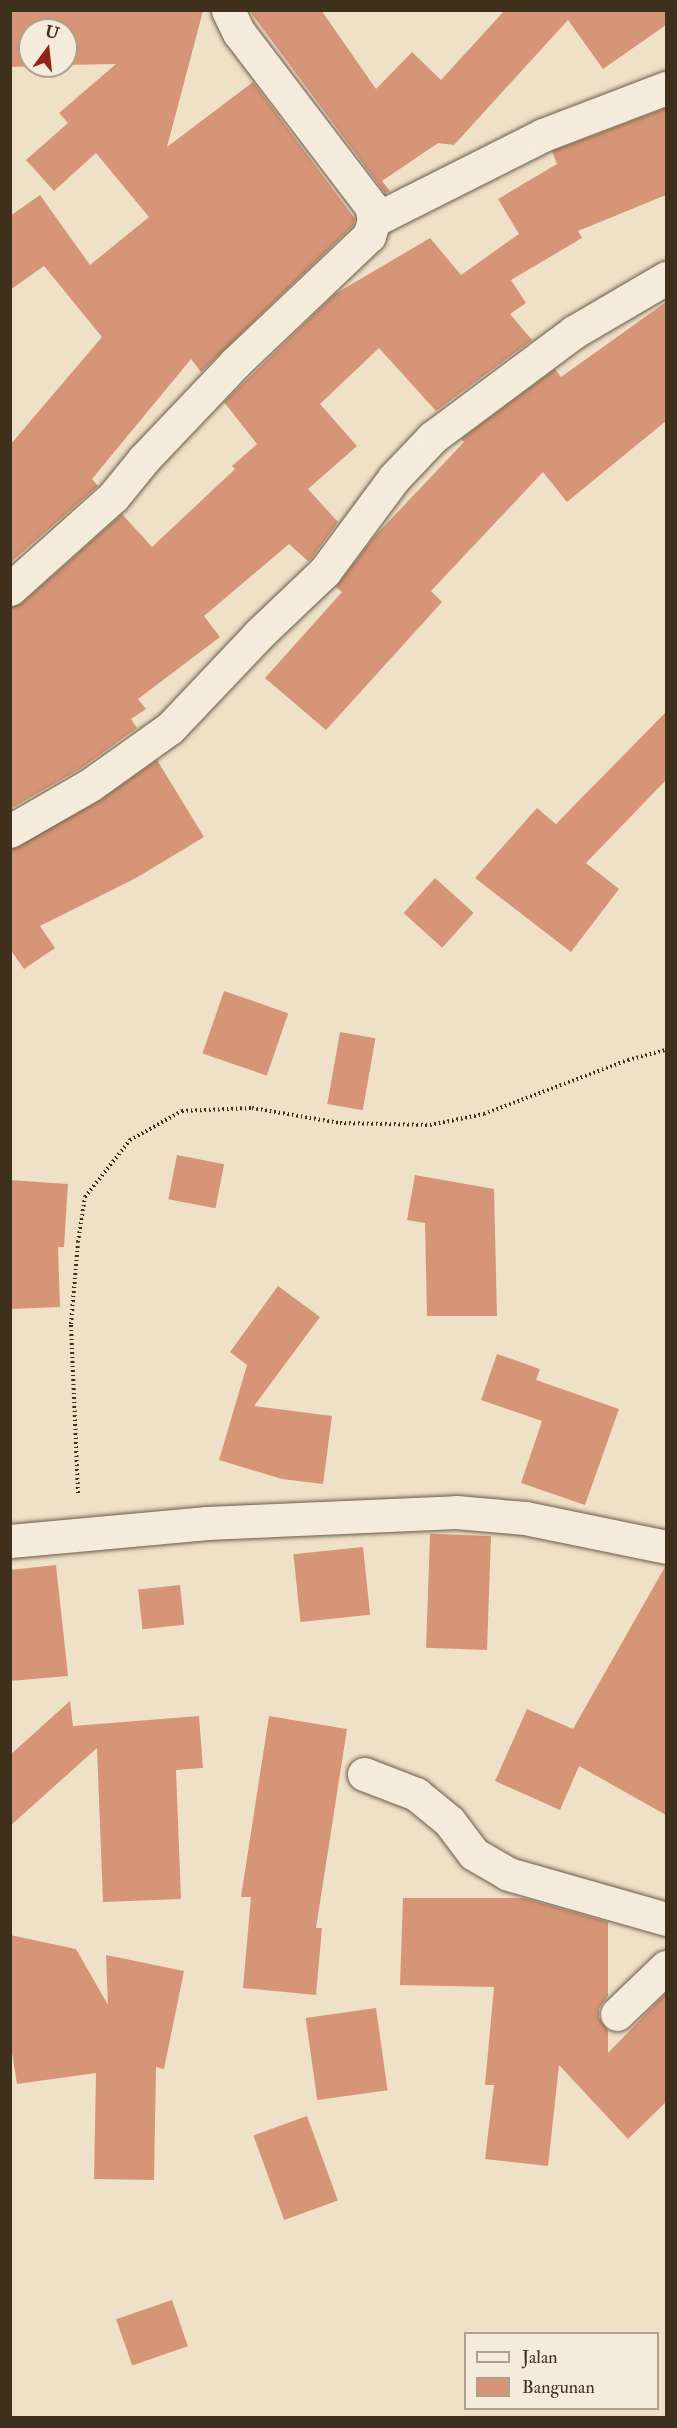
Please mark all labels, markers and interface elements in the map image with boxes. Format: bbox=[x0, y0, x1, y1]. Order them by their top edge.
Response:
north arrow bbox=[18, 18, 78, 78]
text: U bbox=[43, 21, 61, 44]
legend bbox=[464, 2332, 659, 2410]
text: Jalan bbox=[522, 2346, 558, 2369]
text: Bangunan bbox=[522, 2376, 595, 2399]

